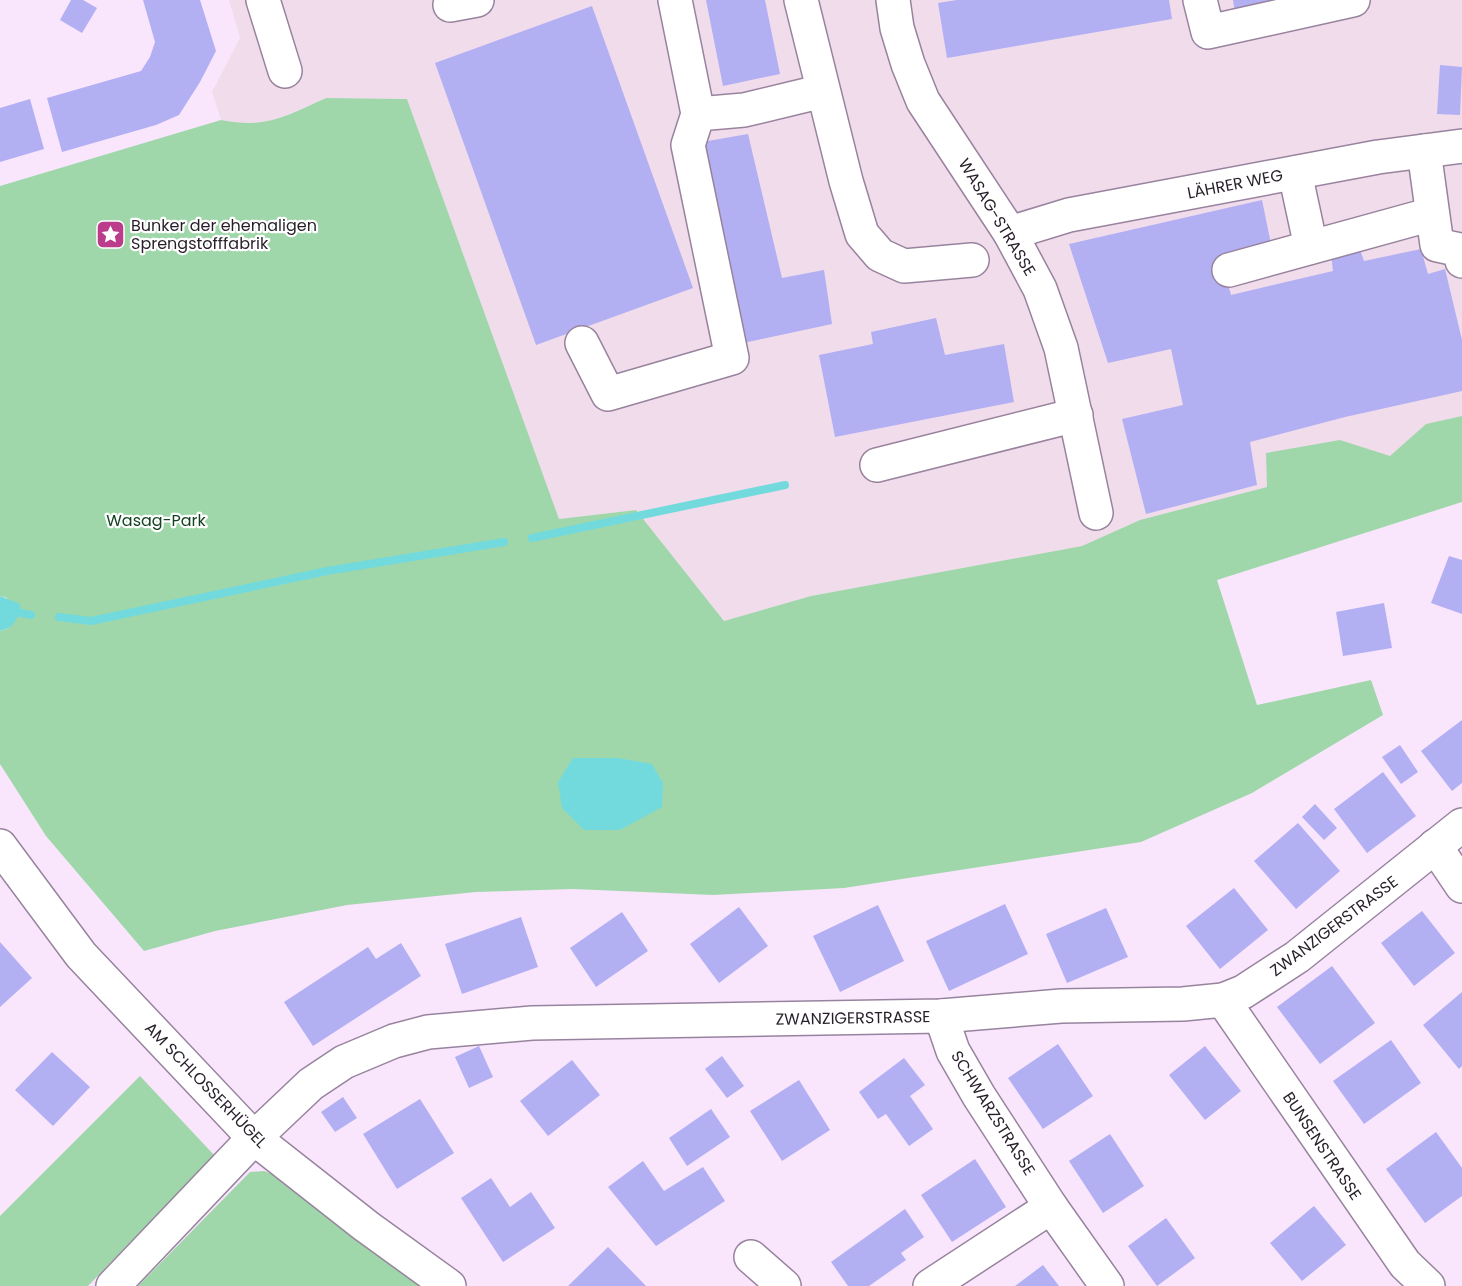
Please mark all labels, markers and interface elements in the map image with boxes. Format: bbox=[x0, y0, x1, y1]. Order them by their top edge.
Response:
street label: WASAG-STRASSE bbox=[953, 154, 1041, 280]
street label: LÄHRER WEG bbox=[1185, 163, 1285, 205]
place label: Bunker der ehemaligen Sprengstofffabrik bbox=[131, 214, 317, 255]
place icon: Bunker der ehemaligen Sprengstofffabrik bbox=[94, 218, 126, 250]
park label: Wasag-Park bbox=[106, 509, 207, 532]
street label: ZWANZIGERSTRASSE bbox=[1265, 870, 1403, 982]
street label: ZWANZIGERSTRASSE bbox=[775, 1005, 931, 1031]
street label: AM SCHLOSSERHÜGEL bbox=[140, 1017, 272, 1153]
street label: SCHWARZSTRASSE bbox=[945, 1046, 1041, 1180]
street label: BUNSENSTRASSE bbox=[1277, 1087, 1367, 1205]

